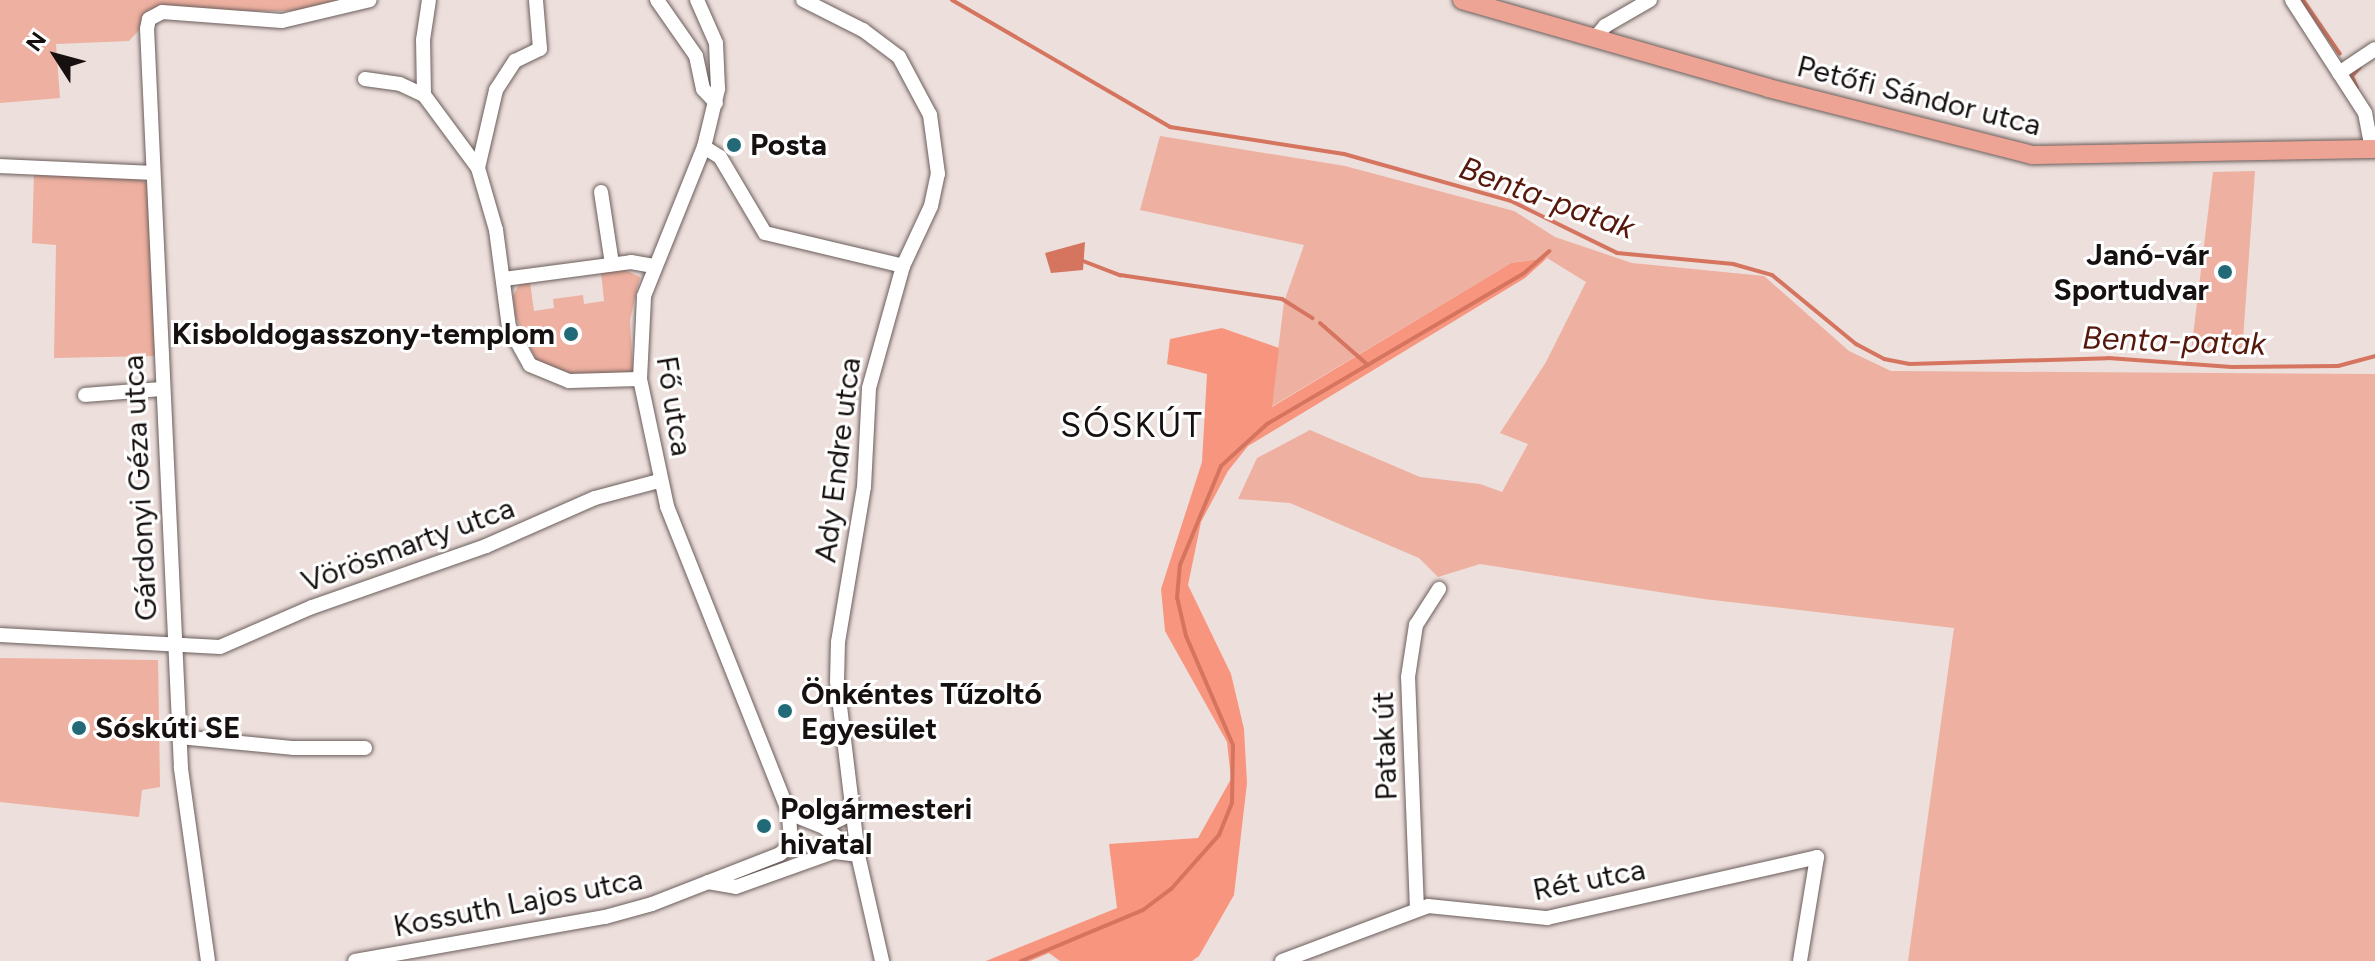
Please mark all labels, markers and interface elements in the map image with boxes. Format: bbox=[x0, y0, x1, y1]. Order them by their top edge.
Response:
north arrow bbox=[16, 16, 96, 96]
text: N bbox=[20, 27, 52, 56]
street label: Petőfi Sándor utca bbox=[1793, 48, 2045, 144]
place label: Posta bbox=[750, 127, 827, 163]
marker: Posta bbox=[725, 136, 743, 154]
water label: Benta-patak bbox=[1454, 149, 1640, 247]
place label: Janó-vár Sportudvar bbox=[2053, 237, 2209, 308]
marker: Janó-vár Sportudvar bbox=[2216, 263, 2234, 281]
place label: Kisboldogasszony-templom bbox=[172, 316, 555, 352]
water label: Benta-patak bbox=[2082, 319, 2266, 363]
marker: Kisboldogasszony-templom bbox=[562, 325, 580, 343]
street label: Gárdonyi Géza utca bbox=[115, 354, 165, 622]
street label: Fő utca bbox=[648, 354, 700, 458]
street label: Ady Endre utca bbox=[808, 355, 868, 565]
district label: SÓSKÚT bbox=[1060, 406, 1204, 446]
street label: Vörösmarty utca bbox=[297, 490, 519, 600]
place label: Önkéntes Tűzoltó Egyesület bbox=[801, 676, 1042, 746]
street label: Patak út bbox=[1365, 691, 1405, 801]
marker: Önkéntes Tűzoltó Egyesület bbox=[776, 702, 794, 720]
place label: Sóskúti SE bbox=[95, 710, 241, 746]
marker: Sóskúti SE bbox=[70, 719, 88, 737]
place label: Polgármesteri hivatal bbox=[780, 791, 972, 862]
marker: Polgármesteri hivatal bbox=[755, 817, 773, 835]
street label: Rét utca bbox=[1530, 852, 1648, 908]
street label: Kossuth Lajos utca bbox=[390, 861, 646, 945]

